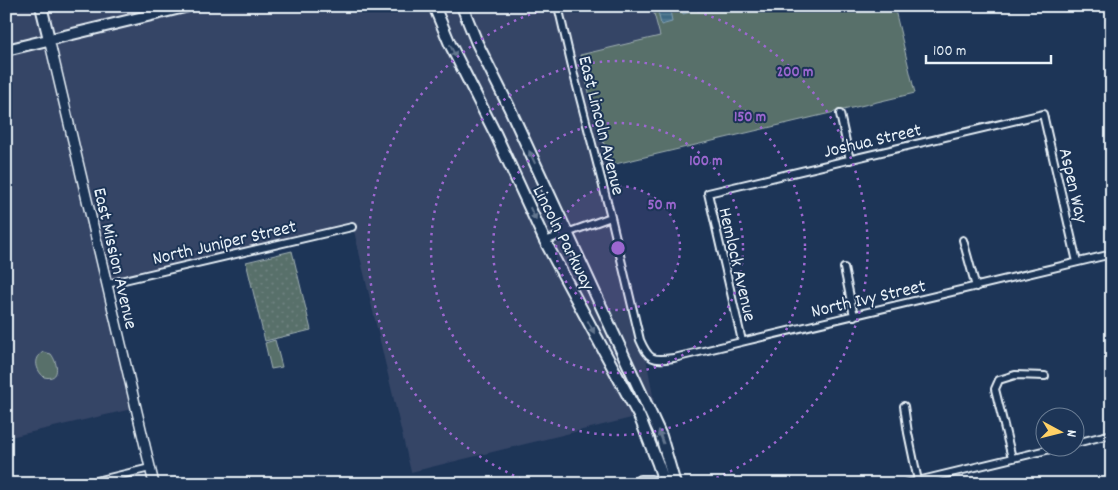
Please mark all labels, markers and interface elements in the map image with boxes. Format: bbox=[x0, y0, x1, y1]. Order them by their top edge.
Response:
scale bar bbox=[926, 32, 1050, 64]
text: 100 m bbox=[933, 41, 966, 63]
one-way arrow bbox=[450, 44, 458, 58]
street label: East Lincoln Avenue bbox=[569, 53, 630, 198]
text: 200 m bbox=[777, 62, 813, 84]
text: 150 m bbox=[734, 107, 766, 129]
street label: Joshua Street bbox=[821, 118, 924, 167]
street label: Aspen Way bbox=[1050, 146, 1093, 226]
one-way arrow bbox=[527, 150, 535, 164]
text: 100 m bbox=[689, 151, 723, 173]
street label: Lincoln Parkway bbox=[524, 181, 600, 296]
street label: East Mission Avenue bbox=[84, 185, 143, 332]
text: 50 m bbox=[648, 195, 676, 217]
street label: Hemlock Avenue bbox=[709, 205, 762, 324]
one-way arrow bbox=[529, 207, 537, 221]
street label: North Juniper Street bbox=[150, 215, 299, 274]
centre of rings bbox=[609, 239, 627, 257]
street label: North Ivy Street bbox=[809, 274, 929, 327]
one-way arrow bbox=[587, 320, 595, 335]
north arrow bbox=[1036, 408, 1086, 458]
one-way arrow bbox=[657, 429, 665, 444]
text: N bbox=[1061, 429, 1081, 438]

